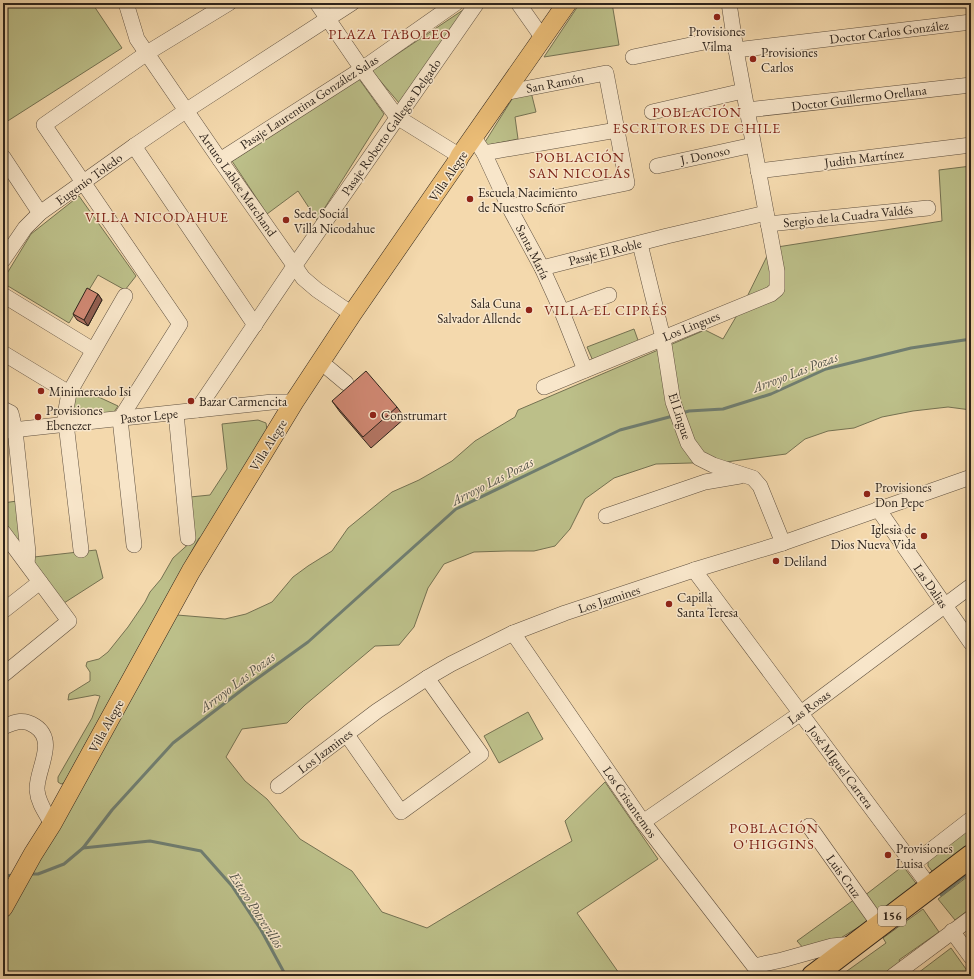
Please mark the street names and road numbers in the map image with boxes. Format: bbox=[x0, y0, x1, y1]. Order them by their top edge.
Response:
street label: Doctor Carlos González bbox=[828, 16, 950, 48]
street label: Pasaje Laurentina González Salas bbox=[237, 51, 381, 153]
street label: Pasaje Roberto Gallegos Delgado bbox=[337, 55, 445, 199]
street label: San Ramón bbox=[525, 69, 585, 97]
street label: Doctor Guillermo Orellana bbox=[790, 81, 928, 115]
street label: Arturo Lablee Marchand bbox=[195, 127, 281, 240]
street label: J. Donoso bbox=[678, 141, 731, 169]
street label: Judith Martínez bbox=[823, 145, 905, 171]
street label: Villa Alegre bbox=[425, 147, 471, 205]
street label: Eugenio Toledo bbox=[52, 149, 126, 209]
street label: Sergio de la Cuadra Valdés bbox=[782, 201, 914, 231]
street label: Santa María bbox=[512, 222, 554, 283]
street label: Pasaje El Roble bbox=[567, 235, 643, 269]
street label: Los Lingues bbox=[660, 307, 722, 345]
street label: El Lingue bbox=[664, 390, 696, 442]
street label: Pastor Lepe bbox=[119, 405, 179, 427]
street label: Villa Alegre bbox=[245, 416, 291, 474]
street label: Las Dalias bbox=[910, 561, 952, 611]
street label: Los Jazmines bbox=[576, 581, 642, 617]
street label: Las Rosas bbox=[784, 686, 834, 728]
street label: Villa Alegre bbox=[85, 697, 127, 755]
street label: José MIguel Carrera bbox=[804, 721, 878, 813]
street label: Los Jazmines bbox=[294, 725, 356, 777]
street label: Los Crisantemos bbox=[599, 763, 661, 841]
street label: Luis Cruz bbox=[822, 851, 866, 901]
road number: 156 bbox=[878, 906, 906, 926]

